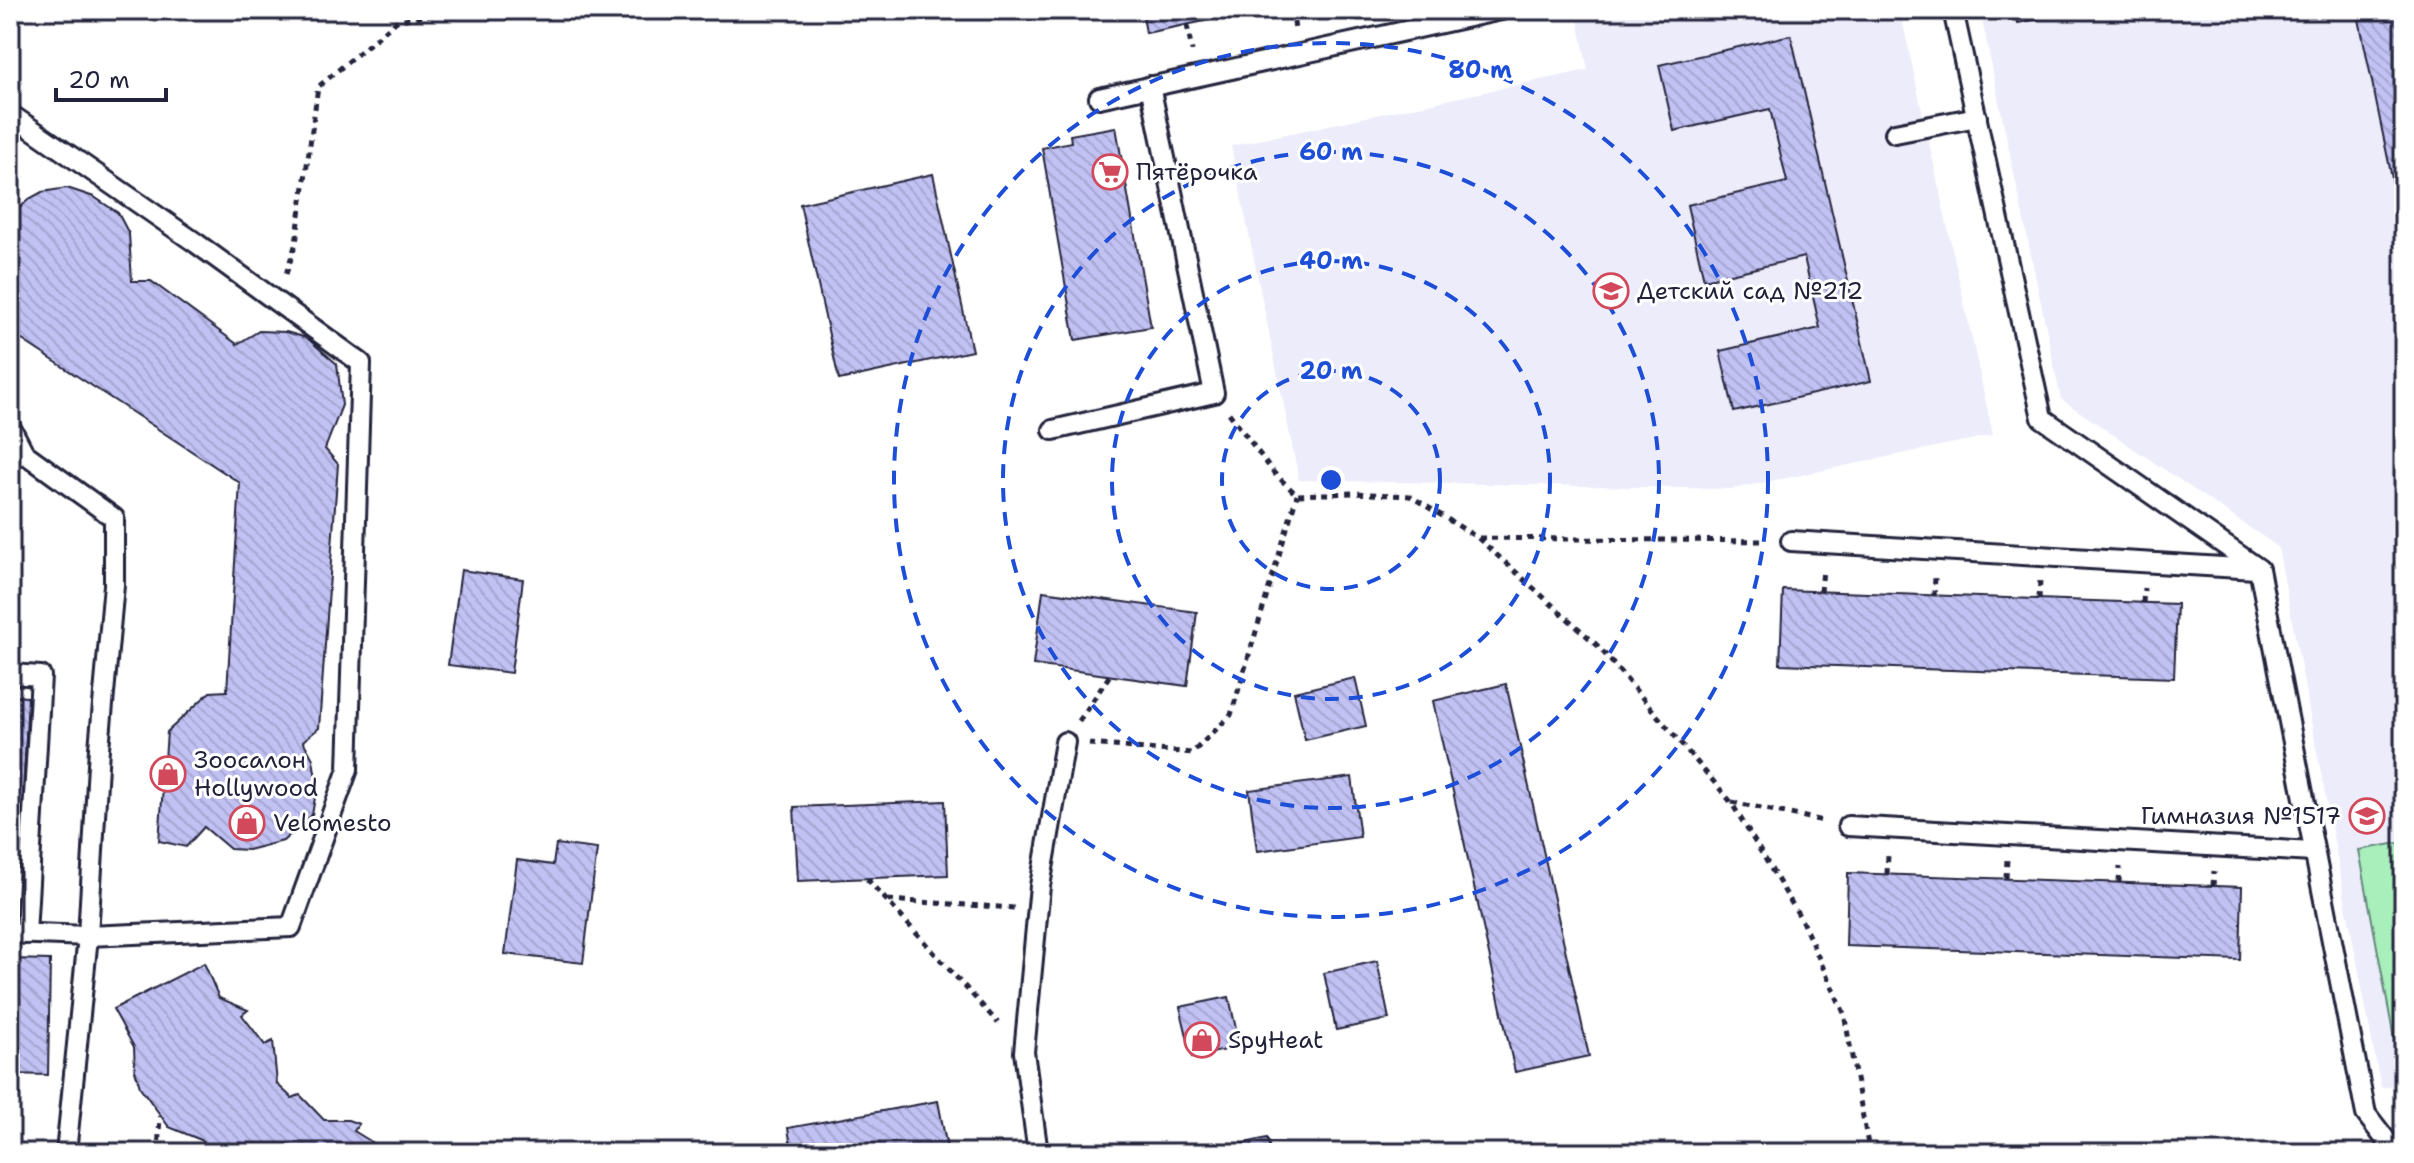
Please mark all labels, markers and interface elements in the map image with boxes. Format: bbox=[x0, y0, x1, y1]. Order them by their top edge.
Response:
scale bar bbox=[56, 52, 166, 102]
text: 80 m bbox=[1448, 54, 1512, 86]
text: 20 m bbox=[68, 64, 130, 96]
text: 60 m bbox=[1299, 136, 1363, 168]
supermarket icon: Пятёрочка bbox=[1091, 153, 1129, 191]
place label: Пятёрочка bbox=[1136, 156, 1258, 188]
text: 40 m bbox=[1299, 245, 1363, 277]
school or university icon: Детский сад №212 bbox=[1592, 272, 1630, 310]
place label: Детский сад №212 bbox=[1637, 275, 1863, 307]
text: 20 m bbox=[1299, 355, 1363, 387]
centre of rings bbox=[1317, 466, 1345, 494]
place label: Зоосалон Hollywood bbox=[194, 744, 318, 804]
shop icon: Зоосалон Hollywood bbox=[149, 755, 187, 793]
school or university icon: Гимназия №1517 bbox=[2348, 797, 2386, 835]
place label: Гимназия №1517 bbox=[2141, 800, 2341, 832]
shop icon: Velomesto bbox=[228, 804, 266, 842]
place label: Velomesto bbox=[273, 807, 392, 839]
shop icon: SpyHeat bbox=[1183, 1021, 1221, 1059]
place label: SpyHeat bbox=[1228, 1024, 1324, 1056]

